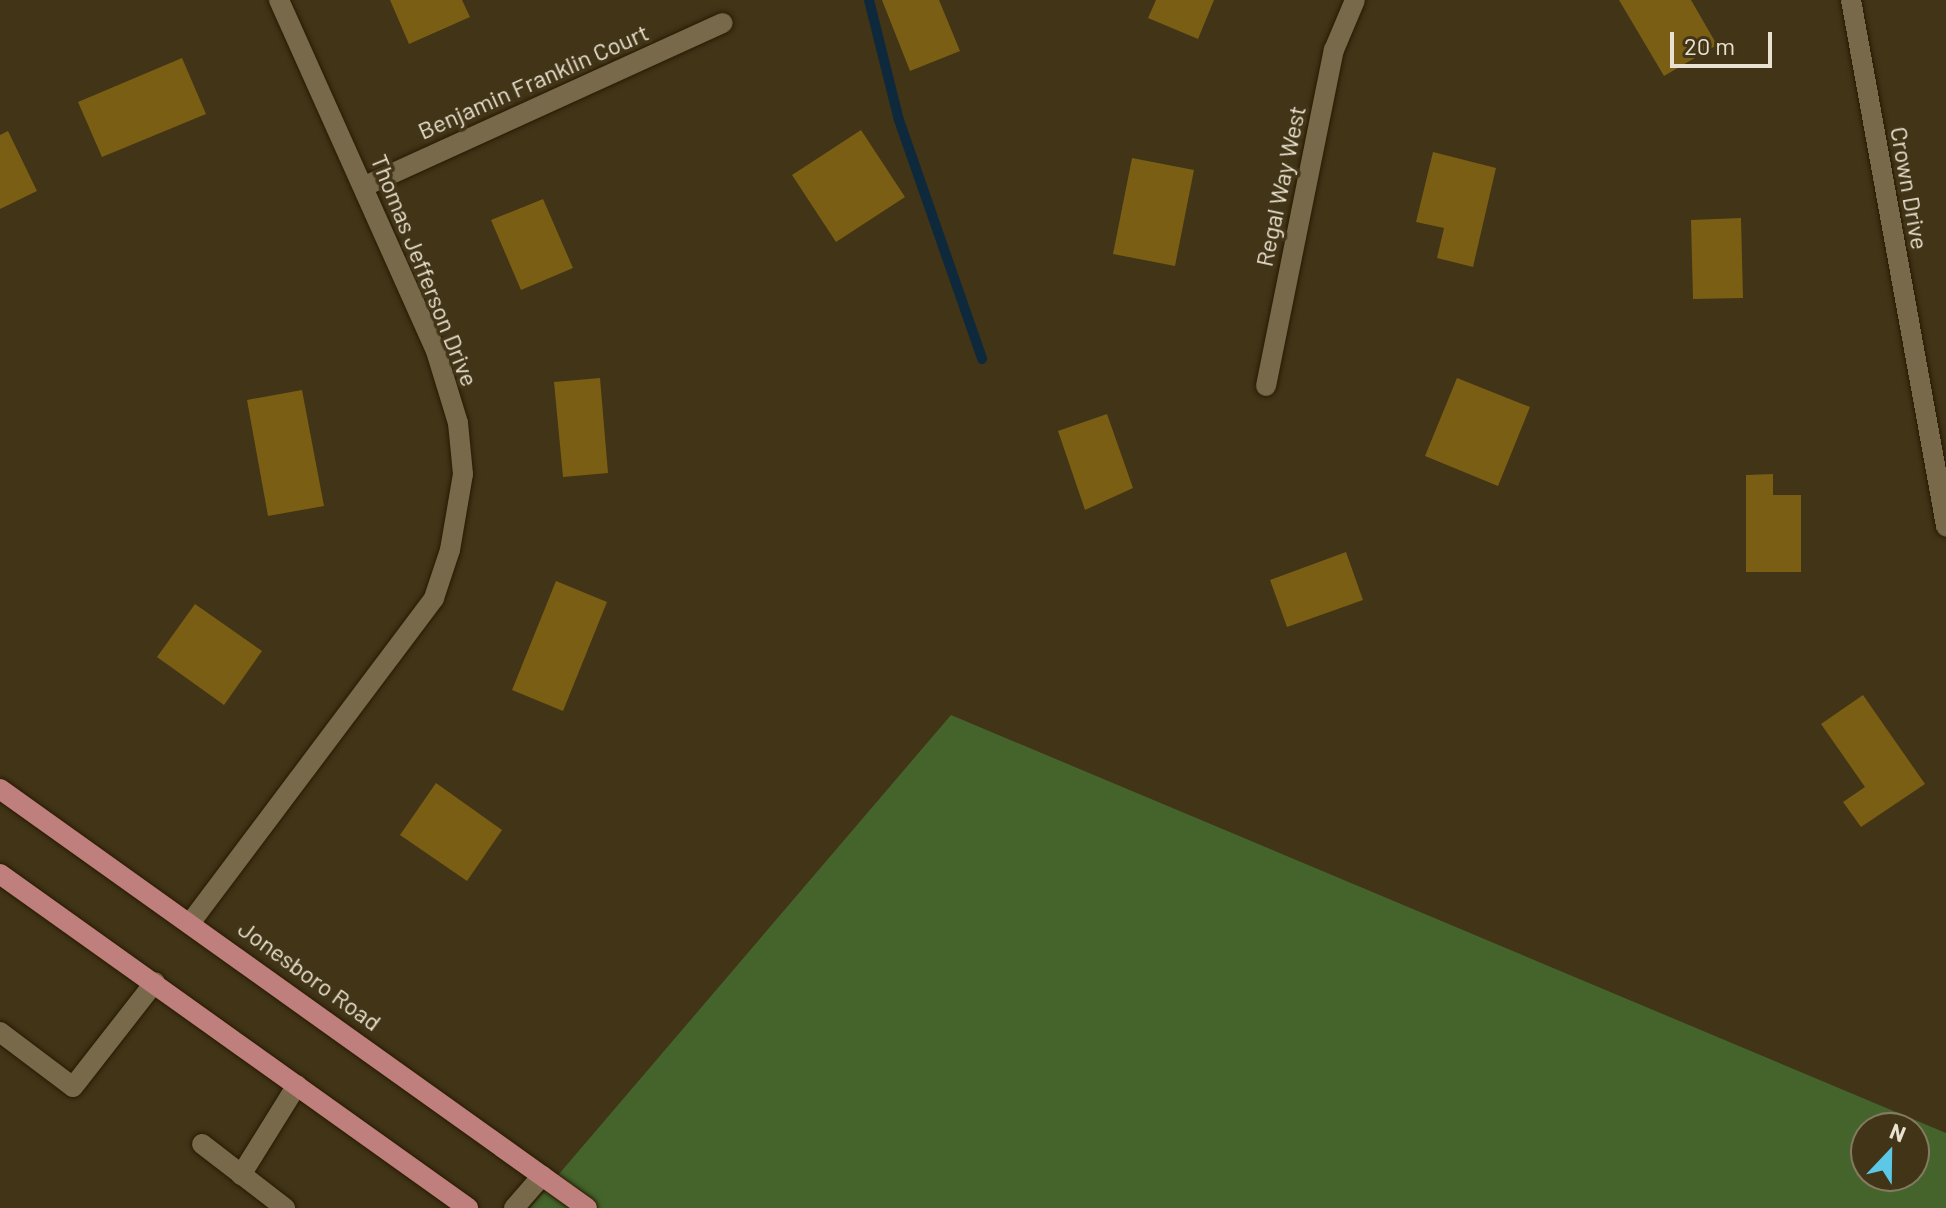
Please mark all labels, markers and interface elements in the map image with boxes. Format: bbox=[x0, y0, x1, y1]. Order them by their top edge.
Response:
scale bar bbox=[1674, 16, 1776, 66]
street label: Benjamin Franklin Court bbox=[413, 17, 653, 145]
text: 20 m bbox=[1684, 31, 1735, 60]
street label: Regal Way West bbox=[1249, 103, 1311, 269]
street label: Crown Drive bbox=[1885, 124, 1935, 252]
street label: Thomas Jefferson Drive bbox=[365, 150, 485, 390]
street label: Jonesboro Road bbox=[233, 914, 387, 1036]
north arrow bbox=[1850, 1112, 1930, 1192]
text: N bbox=[1887, 1117, 1910, 1146]

